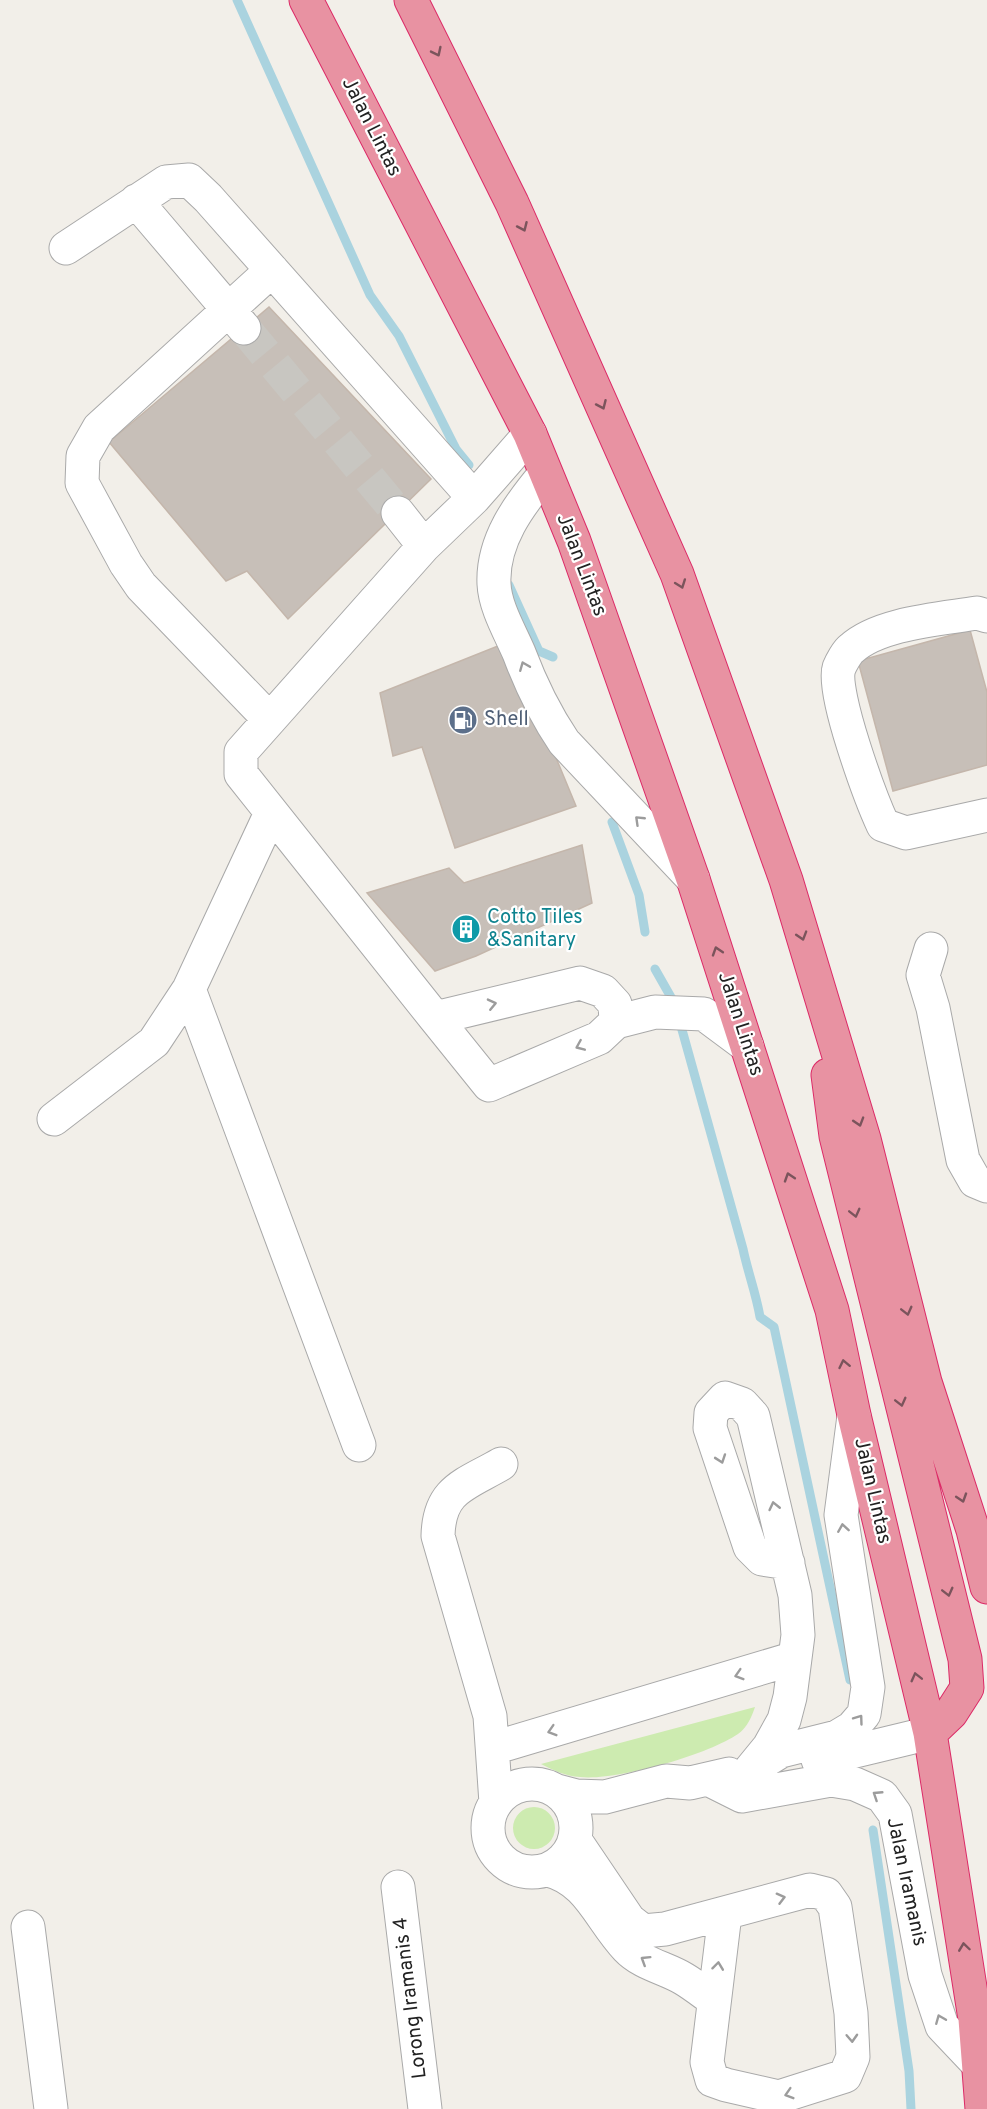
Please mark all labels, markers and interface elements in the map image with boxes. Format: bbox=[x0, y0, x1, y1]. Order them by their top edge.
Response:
one-way arrow bbox=[429, 46, 441, 57]
street label: Jalan Lintas bbox=[335, 73, 407, 181]
one-way arrow bbox=[515, 221, 527, 232]
one-way arrow bbox=[595, 399, 607, 410]
street label: Jalan Lintas bbox=[550, 510, 612, 620]
one-way arrow bbox=[673, 578, 686, 589]
one-way arrow bbox=[519, 661, 531, 672]
fuel station icon: Shell bbox=[447, 704, 479, 736]
place label: Shell bbox=[484, 707, 529, 733]
one-way arrow bbox=[635, 817, 646, 828]
place label: Cotto Tiles &Sanitary bbox=[487, 905, 583, 954]
building icon: Cotto Tiles &Sanitary bbox=[450, 913, 482, 945]
one-way arrow bbox=[795, 930, 807, 941]
one-way arrow bbox=[711, 946, 724, 957]
street label: Jalan Lintas bbox=[711, 969, 769, 1079]
one-way arrow bbox=[487, 998, 497, 1011]
one-way arrow bbox=[575, 1039, 586, 1051]
one-way arrow bbox=[852, 1117, 864, 1127]
one-way arrow bbox=[784, 1172, 797, 1183]
one-way arrow bbox=[847, 1208, 860, 1218]
one-way arrow bbox=[900, 1306, 913, 1316]
one-way arrow bbox=[838, 1359, 851, 1369]
one-way arrow bbox=[894, 1397, 907, 1407]
street label: Jalan Lintas bbox=[847, 1436, 897, 1546]
one-way arrow bbox=[713, 1453, 726, 1464]
one-way arrow bbox=[955, 1492, 968, 1503]
one-way arrow bbox=[769, 1501, 782, 1511]
one-way arrow bbox=[837, 1524, 850, 1534]
one-way arrow bbox=[941, 1586, 954, 1596]
one-way arrow bbox=[734, 1668, 745, 1680]
one-way arrow bbox=[910, 1672, 923, 1682]
one-way arrow bbox=[852, 1715, 863, 1726]
one-way arrow bbox=[547, 1724, 558, 1736]
one-way arrow bbox=[872, 1792, 883, 1803]
street label: Jalan Iramanis bbox=[880, 1815, 932, 1949]
one-way arrow bbox=[776, 1893, 786, 1906]
street label: Lorong Iramanis 4 bbox=[388, 1916, 434, 2080]
one-way arrow bbox=[959, 1942, 971, 1951]
one-way arrow bbox=[641, 1956, 651, 1968]
one-way arrow bbox=[711, 1961, 724, 1970]
one-way arrow bbox=[935, 2014, 947, 2025]
one-way arrow bbox=[846, 2034, 859, 2043]
one-way arrow bbox=[784, 2086, 795, 2099]

